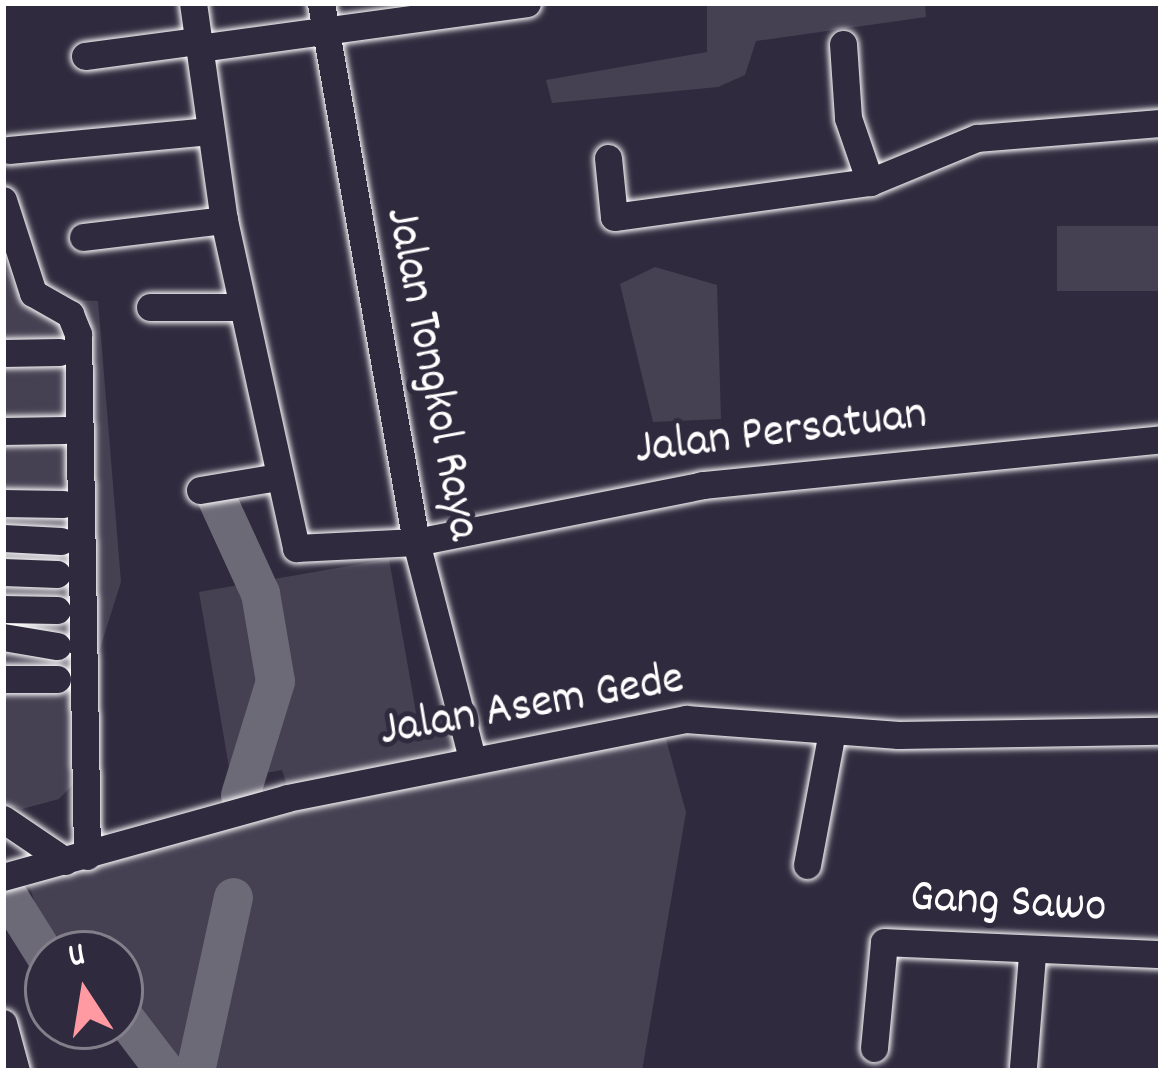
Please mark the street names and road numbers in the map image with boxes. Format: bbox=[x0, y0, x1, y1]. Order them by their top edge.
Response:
street label: Jalan Tongkol Raya bbox=[369, 203, 491, 545]
street label: Jalan Persatuan bbox=[632, 388, 930, 480]
street label: Jalan Asem Gede bbox=[376, 652, 688, 762]
street label: Gang Sawo bbox=[908, 870, 1108, 938]

